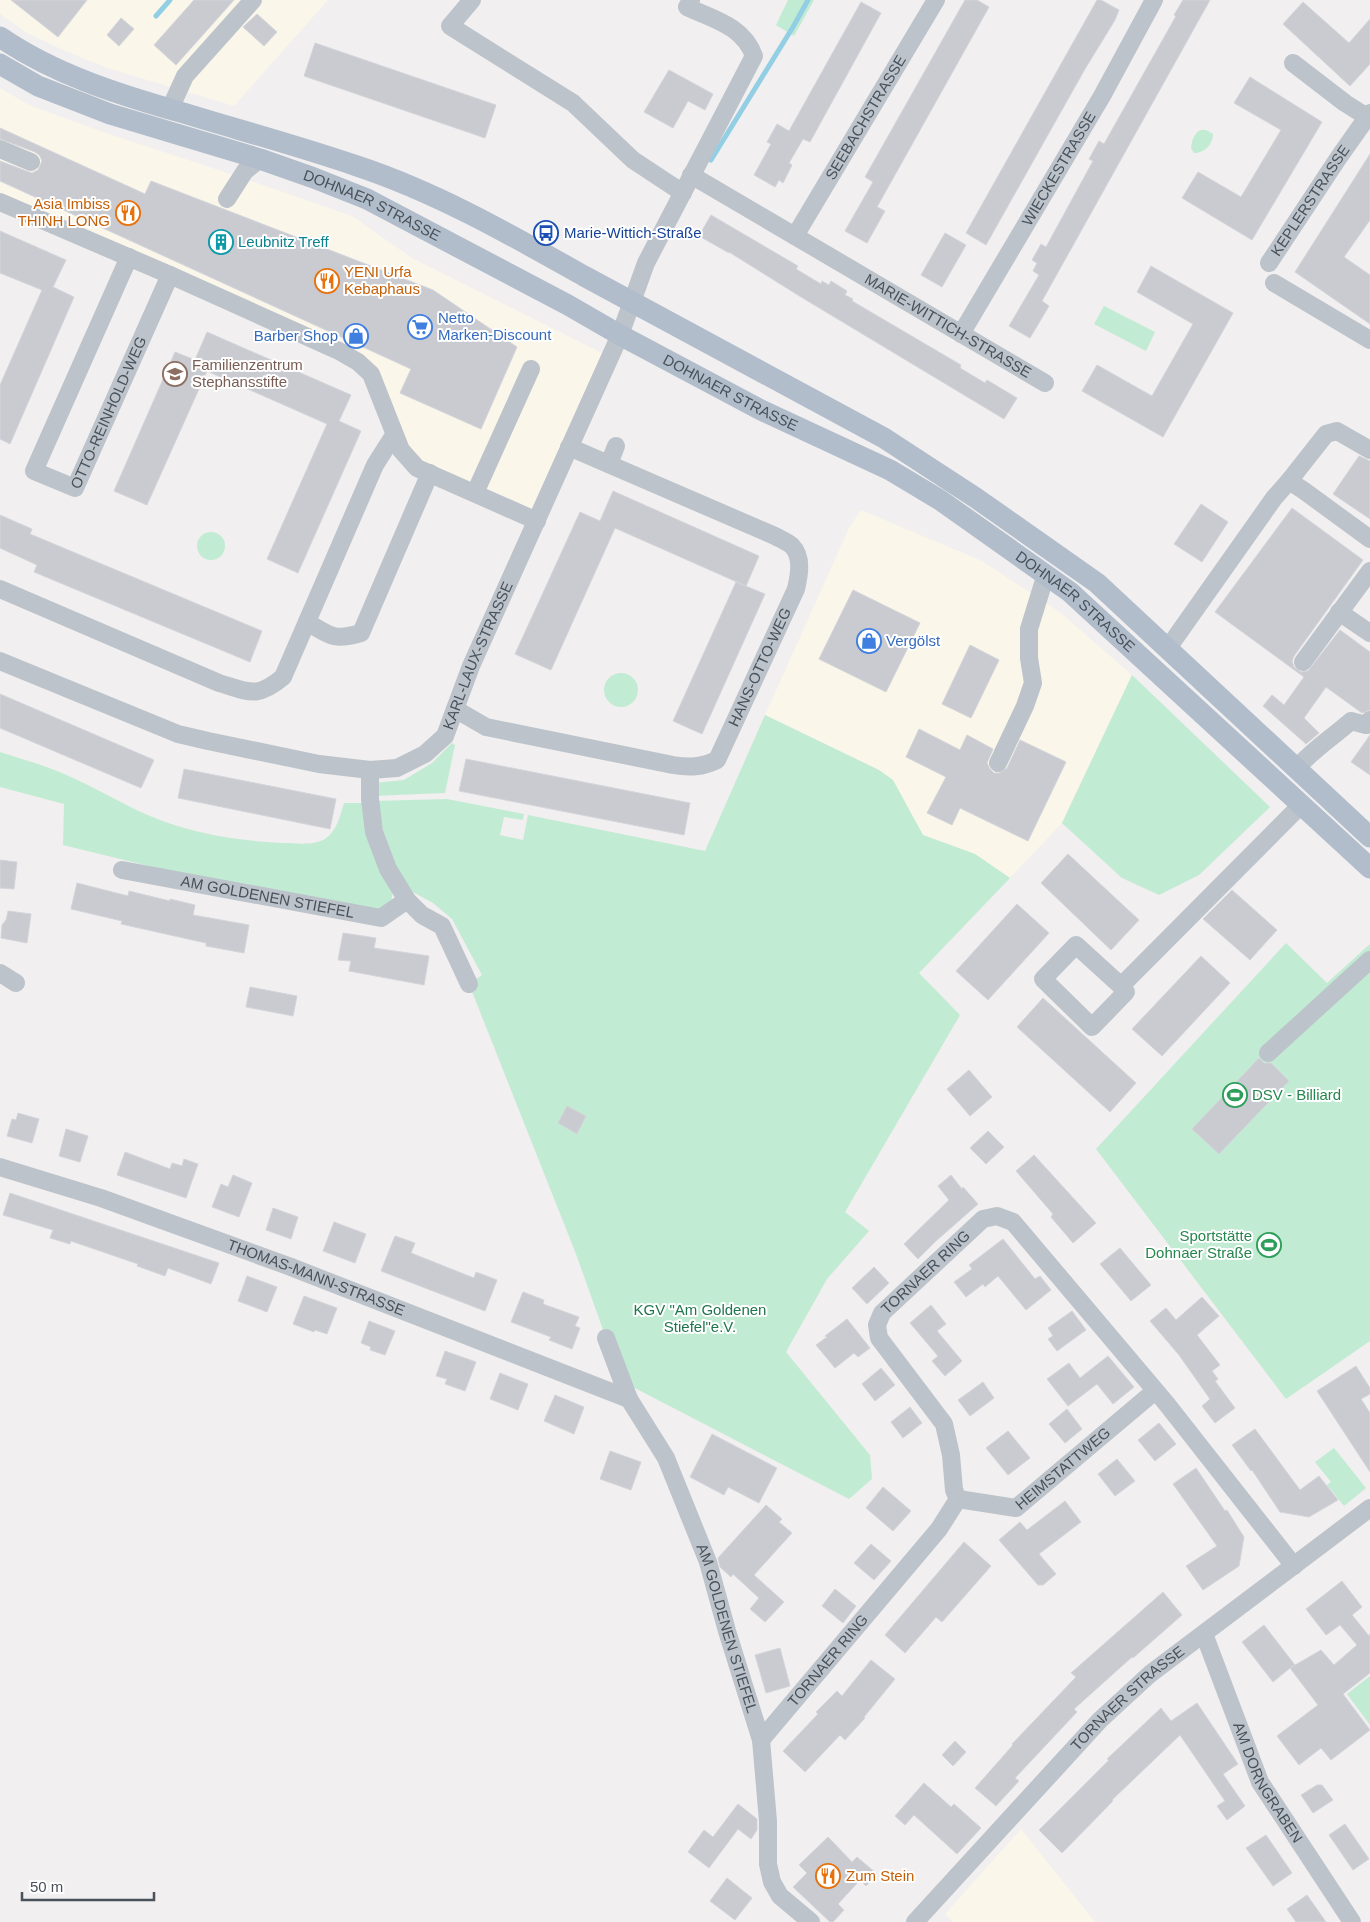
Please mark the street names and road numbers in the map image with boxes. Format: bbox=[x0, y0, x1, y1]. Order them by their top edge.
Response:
street label: SEEBACHSTRASSE bbox=[822, 52, 909, 183]
street label: WIECKESTRASSE bbox=[1018, 109, 1099, 229]
street label: KEPLERSTRASSE bbox=[1267, 141, 1353, 259]
street label: DOHNAER STRASSE bbox=[301, 166, 443, 244]
street label: MARIE-WITTICH-STRASSE bbox=[862, 270, 1034, 381]
street label: OTTO-REINHOLD-WEG bbox=[67, 334, 149, 491]
street label: DOHNAER STRASSE bbox=[660, 351, 801, 434]
street label: DOHNAER STRASSE bbox=[1013, 547, 1139, 655]
street label: KARL-LAUX-STRASSE bbox=[439, 579, 516, 732]
street label: HANS-OTTO-WEG bbox=[725, 605, 794, 729]
street label: AM GOLDENEN STIEFEL bbox=[180, 872, 356, 921]
street label: TORNAER RING bbox=[878, 1227, 973, 1317]
street label: THOMAS-MANN-STRASSE bbox=[225, 1236, 407, 1319]
street label: HEIMSTATTWEG bbox=[1012, 1423, 1113, 1513]
street label: AM GOLDENEN STIEFEL bbox=[693, 1541, 761, 1715]
street label: TORNAER RING bbox=[784, 1611, 871, 1710]
street label: TORNAER STRASSE bbox=[1067, 1642, 1187, 1754]
street label: AM DORNGRABEN bbox=[1230, 1720, 1306, 1846]

